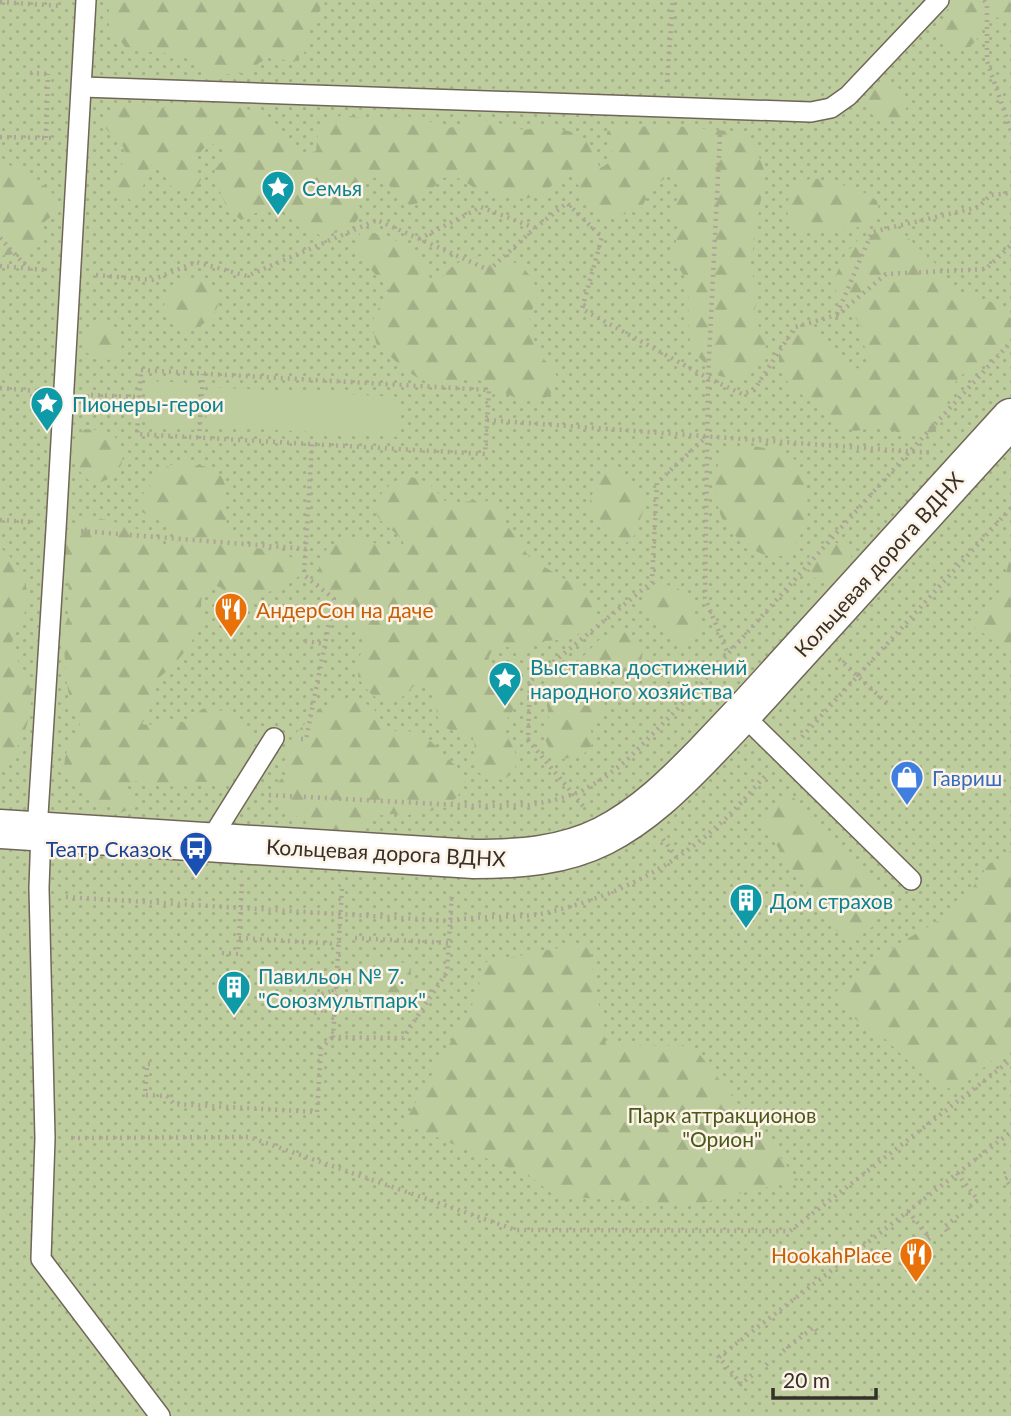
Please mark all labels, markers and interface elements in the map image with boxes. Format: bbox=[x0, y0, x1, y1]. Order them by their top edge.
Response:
place icon: Семья bbox=[259, 168, 297, 217]
place label: Семья bbox=[302, 175, 362, 200]
place icon: Пионеры-герои bbox=[28, 384, 66, 433]
place label: Пионеры-герои bbox=[72, 391, 224, 416]
street label: Кольцевая дорога ВДНХ bbox=[788, 466, 968, 661]
restaurant icon: АндерСон на даче bbox=[212, 590, 250, 639]
place label: АндерСон на даче bbox=[256, 597, 433, 622]
place label: Выставка достижений народного хозяйства bbox=[530, 654, 747, 703]
place icon: Выставка достижений народного хозяйства bbox=[486, 659, 524, 708]
shop icon: Гавриш bbox=[888, 758, 926, 807]
place label: Гавриш bbox=[932, 765, 1002, 790]
bus stop icon: Театр Сказок bbox=[177, 829, 215, 878]
street label: Кольцевая дорога ВДНХ bbox=[266, 833, 507, 871]
place label: Театр Сказок bbox=[46, 836, 172, 861]
building icon: Дом страхов bbox=[727, 881, 765, 930]
place label: Дом страхов bbox=[770, 888, 893, 913]
place label: Павильон № 7. "Союзмультпарк" bbox=[258, 963, 426, 1012]
building icon: Павильон № 7. "Союзмультпарк" bbox=[215, 968, 253, 1017]
park label: Парк аттракционов "Орион" bbox=[628, 1102, 816, 1151]
restaurant icon: HookahPlace bbox=[897, 1235, 935, 1284]
place label: HookahPlace bbox=[771, 1242, 892, 1267]
scale bar bbox=[773, 1356, 876, 1400]
text: 20 m bbox=[783, 1367, 830, 1392]

